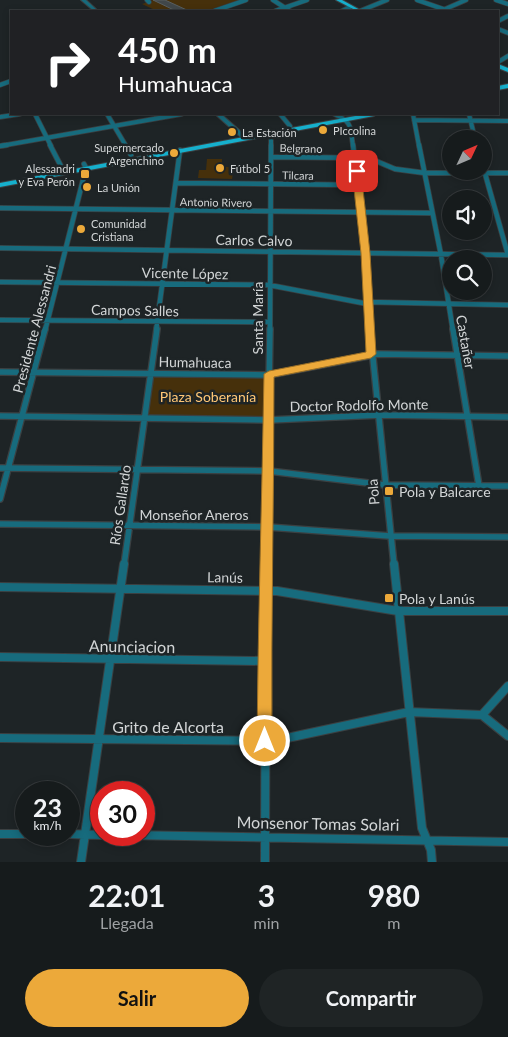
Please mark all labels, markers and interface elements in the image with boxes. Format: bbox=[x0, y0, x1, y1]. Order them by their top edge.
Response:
text: 450 m bbox=[118, 28, 217, 70]
icon: right bbox=[35, 30, 100, 95]
text: Humahuaca bbox=[118, 70, 233, 97]
marker: PIccolina bbox=[317, 124, 329, 136]
place label: PIccolina bbox=[333, 124, 376, 137]
marker: La Estación bbox=[226, 126, 238, 138]
place label: La Estación bbox=[242, 126, 297, 139]
north arrow bbox=[442, 130, 492, 180]
map controls bbox=[442, 130, 492, 300]
place label: Supermercado Argenchino bbox=[94, 141, 164, 167]
street label: Belgrano bbox=[279, 141, 323, 155]
marker: Supermercado Argenchino bbox=[168, 147, 180, 159]
pin bbox=[336, 150, 378, 192]
icon: arrive bbox=[343, 157, 371, 185]
place label: Alessandri y Eva Perón bbox=[19, 162, 75, 188]
marker: Fútbol 5 bbox=[214, 162, 226, 174]
place label: Fútbol 5 bbox=[230, 162, 270, 175]
marker: Alessandri y Eva Perón bbox=[79, 168, 91, 180]
street label: Tilcara bbox=[282, 168, 314, 182]
marker: La Unión bbox=[81, 181, 93, 193]
place label: La Unión bbox=[97, 181, 140, 194]
button: sound bbox=[442, 190, 492, 240]
street label: Antonio Rivero bbox=[180, 195, 252, 209]
place label: Comunidad Cristiana bbox=[91, 217, 146, 243]
marker: Comunidad Cristiana bbox=[75, 223, 87, 235]
street label: Carlos Calvo bbox=[215, 231, 293, 249]
button: search bbox=[442, 250, 492, 300]
street label: Presidente Alessandri bbox=[9, 263, 59, 395]
street label: Vicente López bbox=[142, 264, 228, 282]
street label: Santa María bbox=[249, 282, 266, 354]
street label: Campos Salles bbox=[91, 301, 179, 319]
street label: Castañer bbox=[453, 314, 479, 370]
street label: Humahuaca bbox=[158, 353, 232, 371]
park label: Plaza Soberanía bbox=[160, 388, 256, 405]
street label: Doctor Rodolfo Monte bbox=[289, 395, 429, 415]
street label: Ríos Gallardo bbox=[106, 464, 134, 546]
street label: Pola bbox=[363, 478, 383, 506]
place label: Pola y Balcarce bbox=[399, 483, 491, 500]
marker: Pola y Balcarce bbox=[383, 485, 395, 497]
street label: Monseñor Aneros bbox=[139, 506, 249, 523]
street label: Lanús bbox=[207, 568, 243, 586]
place label: Pola y Lanús bbox=[399, 590, 475, 607]
marker: Pola y Lanús bbox=[383, 592, 395, 604]
street label: Anunciacion bbox=[89, 636, 175, 656]
position arrow bbox=[238, 714, 290, 766]
street label: Grito de Alcorta bbox=[112, 717, 224, 736]
speed limit sign: 30 bbox=[90, 781, 155, 846]
text: 23 bbox=[33, 792, 62, 822]
street label: Monsenor Tomas Solari bbox=[236, 812, 400, 834]
text: km/h bbox=[33, 818, 62, 833]
text: 22:01 bbox=[88, 877, 165, 913]
text: 3 bbox=[258, 877, 275, 913]
text: 980 bbox=[368, 877, 420, 913]
text: Llegada bbox=[100, 913, 154, 932]
text: min bbox=[254, 913, 280, 932]
text: m bbox=[387, 913, 400, 932]
button: Salir bbox=[25, 969, 249, 1027]
button: Compartir bbox=[259, 969, 483, 1027]

